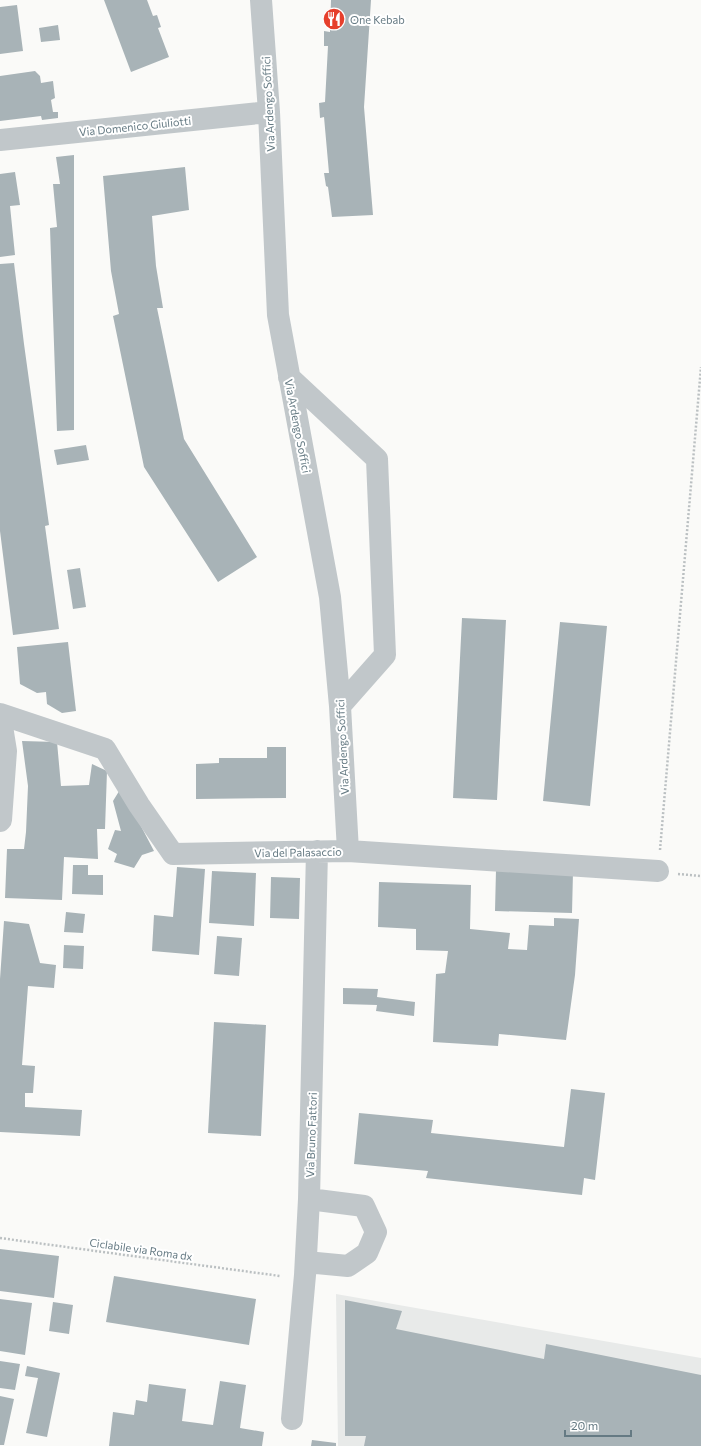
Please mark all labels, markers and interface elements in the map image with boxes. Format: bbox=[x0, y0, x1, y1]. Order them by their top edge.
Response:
restaurant icon: One Kebab bbox=[321, 6, 347, 32]
place label: One Kebab bbox=[350, 13, 405, 26]
street label: Via Ardengo Soffici bbox=[259, 56, 277, 152]
street label: Via Domenico Giuliotti bbox=[78, 114, 192, 138]
street label: Via Ardengo Soffici bbox=[283, 378, 314, 474]
street label: Via Ardengo Soffici bbox=[333, 699, 351, 795]
street label: Via del Palasaccio bbox=[254, 845, 342, 859]
street label: Via Bruno Fattori bbox=[303, 1092, 319, 1178]
street label: Ciclabile via Roma dx bbox=[89, 1235, 194, 1263]
scale bar bbox=[565, 1412, 631, 1438]
text: 20 m bbox=[571, 1418, 598, 1432]

